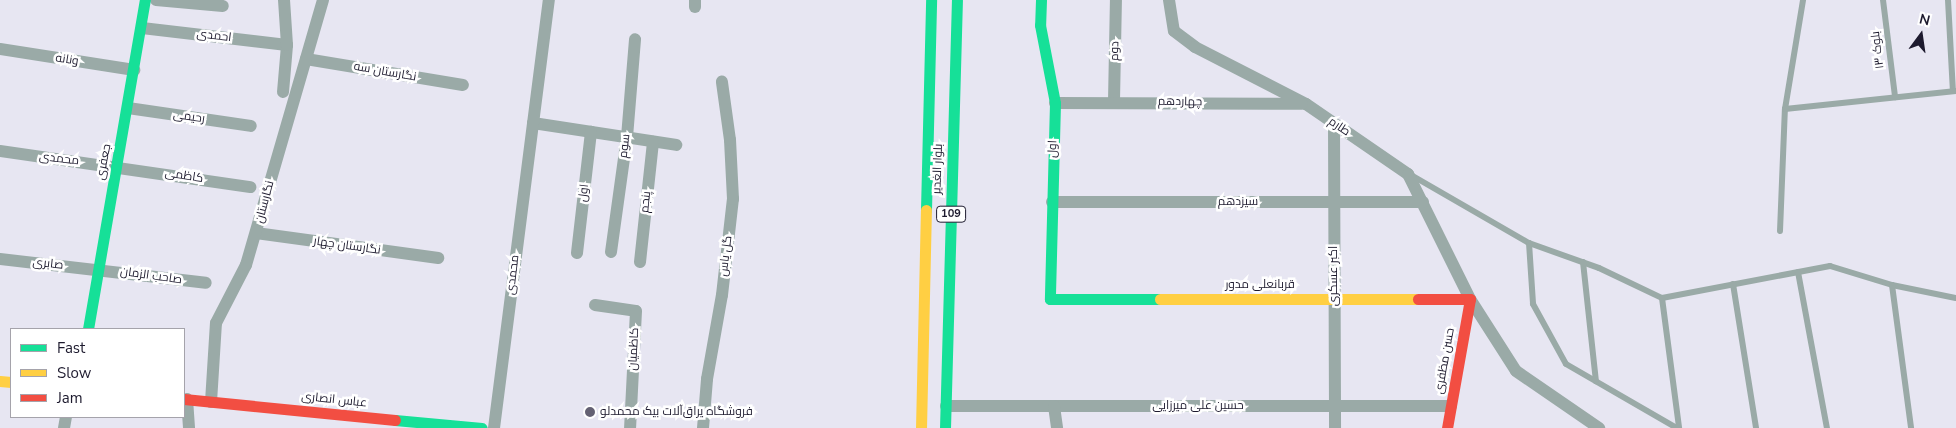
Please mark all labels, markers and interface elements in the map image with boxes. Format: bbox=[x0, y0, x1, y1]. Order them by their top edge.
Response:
text: N bbox=[1917, 9, 1932, 30]
north arrow bbox=[1896, 10, 1946, 60]
street label: احمدی bbox=[196, 27, 232, 45]
street label: بلوک ۱۳ bbox=[1869, 30, 1887, 70]
street label: دوم bbox=[1108, 41, 1122, 61]
street label: ونانه bbox=[54, 51, 80, 69]
street label: نگارستان سه bbox=[353, 59, 417, 85]
street label: چهاردهم bbox=[1158, 94, 1202, 110]
street label: رحیمی bbox=[172, 108, 206, 126]
street label: طارم bbox=[1325, 115, 1353, 139]
street label: سوم bbox=[616, 133, 634, 159]
street label: اول bbox=[1045, 140, 1061, 158]
street label: جعفری bbox=[93, 143, 115, 181]
street label: بلوار الغدیر bbox=[930, 143, 946, 195]
street label: محمدی bbox=[38, 149, 80, 169]
street label: کاظمی bbox=[164, 166, 204, 186]
street label: نگارستان bbox=[252, 179, 278, 225]
street label: اول bbox=[576, 183, 592, 203]
street label: پنجم bbox=[638, 190, 654, 214]
street label: سیزدهم bbox=[1218, 195, 1258, 209]
road number: 109 bbox=[936, 205, 966, 222]
street label: نگارستان چهار bbox=[312, 234, 382, 258]
street label: گل یاس bbox=[716, 235, 736, 277]
street label: اکبر عسکری bbox=[1327, 246, 1341, 306]
street label: محمدی bbox=[503, 254, 523, 296]
street label: صابری bbox=[32, 255, 64, 273]
street label: صاحب الزمان bbox=[119, 265, 183, 287]
street label: قربانعلی مدور bbox=[1225, 278, 1295, 292]
street label: کاظمیان bbox=[626, 327, 642, 371]
street label: حسن مظفری bbox=[1432, 327, 1458, 395]
legend bbox=[10, 328, 185, 418]
text: Fast bbox=[57, 338, 85, 358]
text: Slow bbox=[57, 363, 91, 383]
text: Jam bbox=[57, 388, 83, 408]
street label: عباس انصاری bbox=[300, 389, 368, 411]
street label: حسین علی میرزایی bbox=[1152, 399, 1244, 413]
place label: فروشگاه یراق‌آلات بیک محمدلو bbox=[600, 405, 753, 419]
marker: فروشگاه یراق‌آلات بیک محمدلو bbox=[584, 406, 596, 418]

